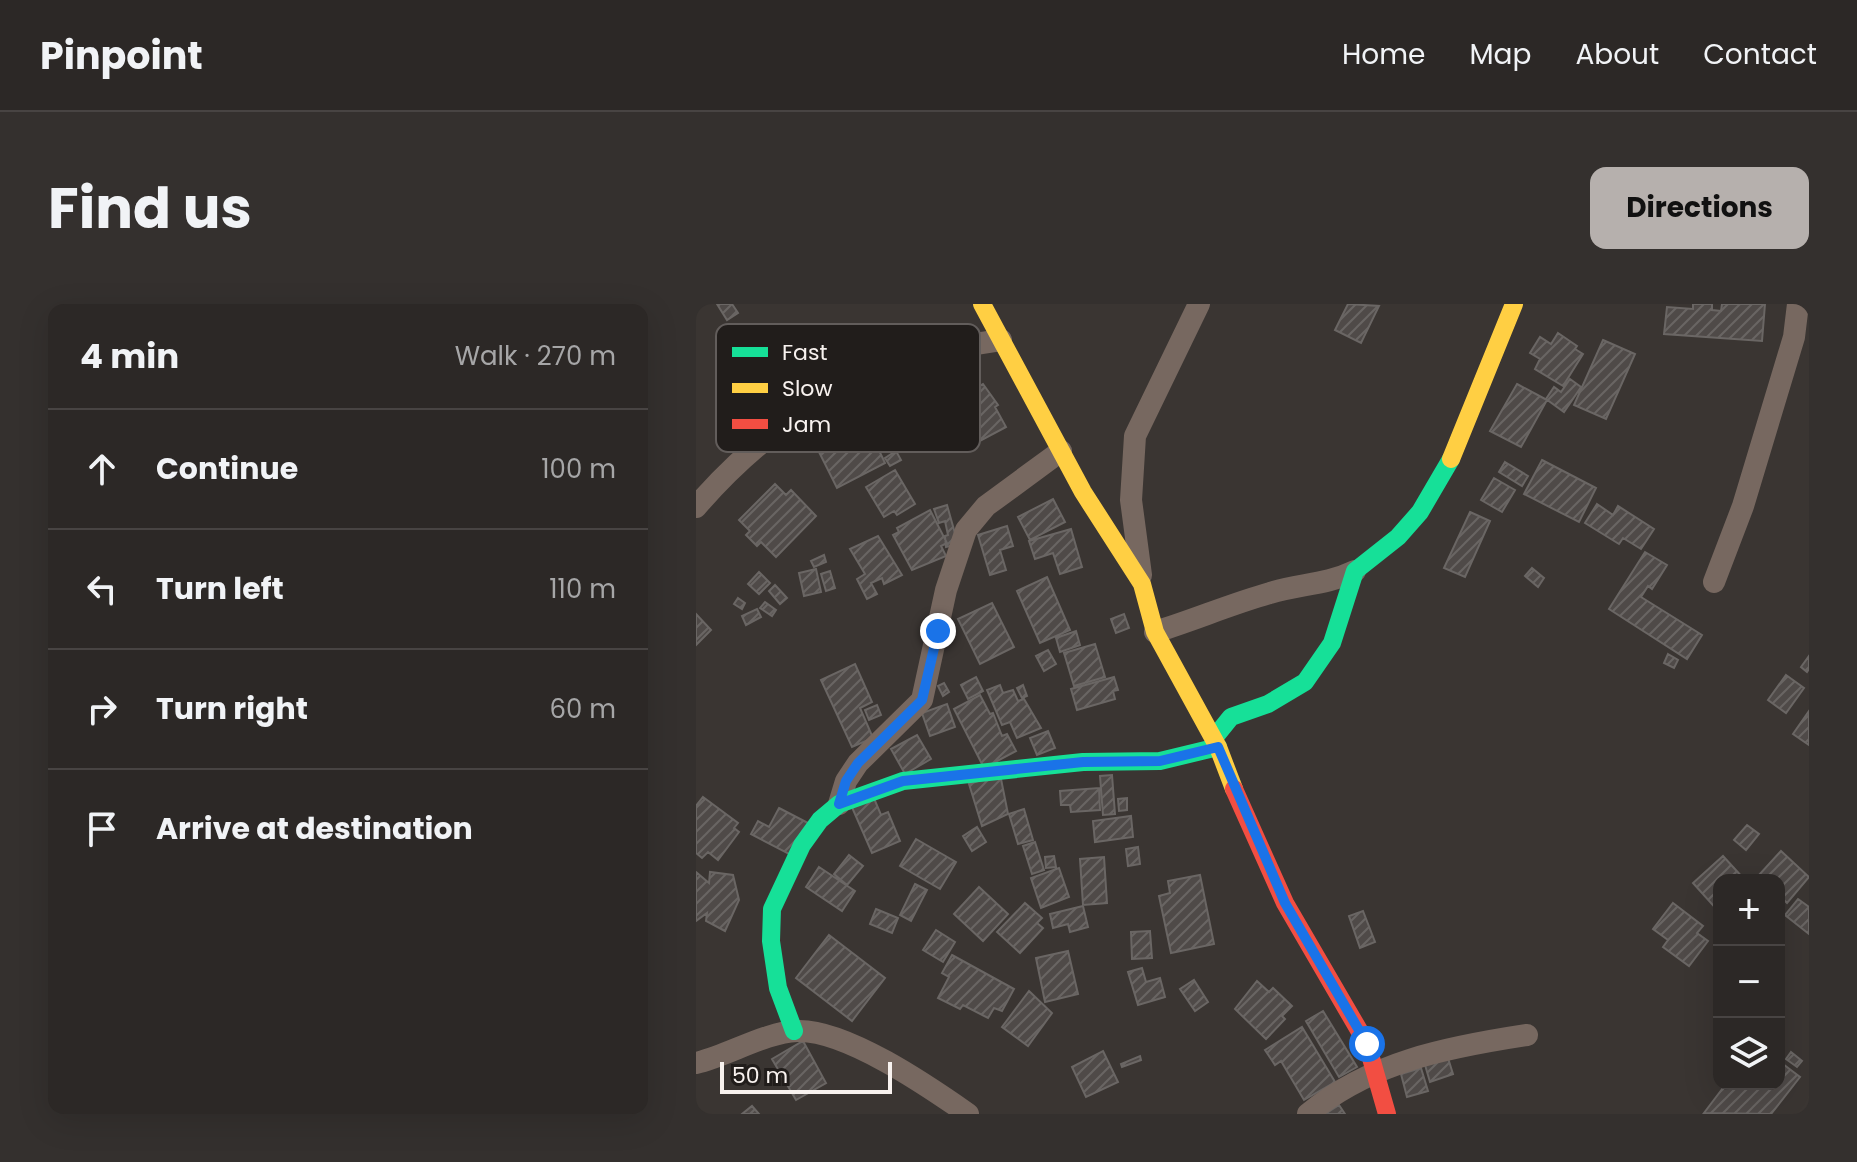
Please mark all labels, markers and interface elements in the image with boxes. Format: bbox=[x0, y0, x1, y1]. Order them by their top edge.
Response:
text: Pinpoint bbox=[40, 29, 203, 82]
text: Home bbox=[1342, 35, 1425, 74]
text: Map bbox=[1469, 35, 1531, 74]
text: About bbox=[1575, 35, 1659, 74]
text: Contact bbox=[1703, 35, 1817, 74]
button: Directions bbox=[1590, 167, 1809, 249]
text: Find us bbox=[48, 169, 252, 248]
legend bbox=[716, 324, 980, 452]
text: 4 min bbox=[80, 332, 179, 380]
text: Fast bbox=[782, 337, 827, 368]
text: Walk · 270 m bbox=[455, 338, 616, 374]
text: Slow bbox=[782, 373, 832, 404]
text: Jam bbox=[782, 409, 831, 440]
icon: ahead bbox=[80, 447, 124, 491]
text: Continue bbox=[156, 447, 298, 490]
text: 100 m bbox=[541, 451, 616, 487]
icon: left bbox=[80, 567, 124, 611]
text: Turn left bbox=[156, 567, 284, 610]
text: 110 m bbox=[549, 571, 616, 607]
route end bbox=[920, 613, 956, 649]
icon: right bbox=[80, 687, 124, 731]
text: Turn right bbox=[156, 687, 308, 730]
text: 60 m bbox=[549, 691, 616, 727]
icon: arrive bbox=[80, 807, 124, 851]
text: Arrive at destination bbox=[156, 807, 473, 850]
map controls bbox=[1713, 874, 1785, 1090]
button: + bbox=[1713, 874, 1785, 946]
button: − bbox=[1713, 946, 1785, 1018]
button: layers bbox=[1713, 1018, 1785, 1090]
route start bbox=[1349, 1026, 1385, 1062]
scale bar bbox=[720, 1058, 892, 1094]
text: 50 m bbox=[732, 1060, 788, 1091]

